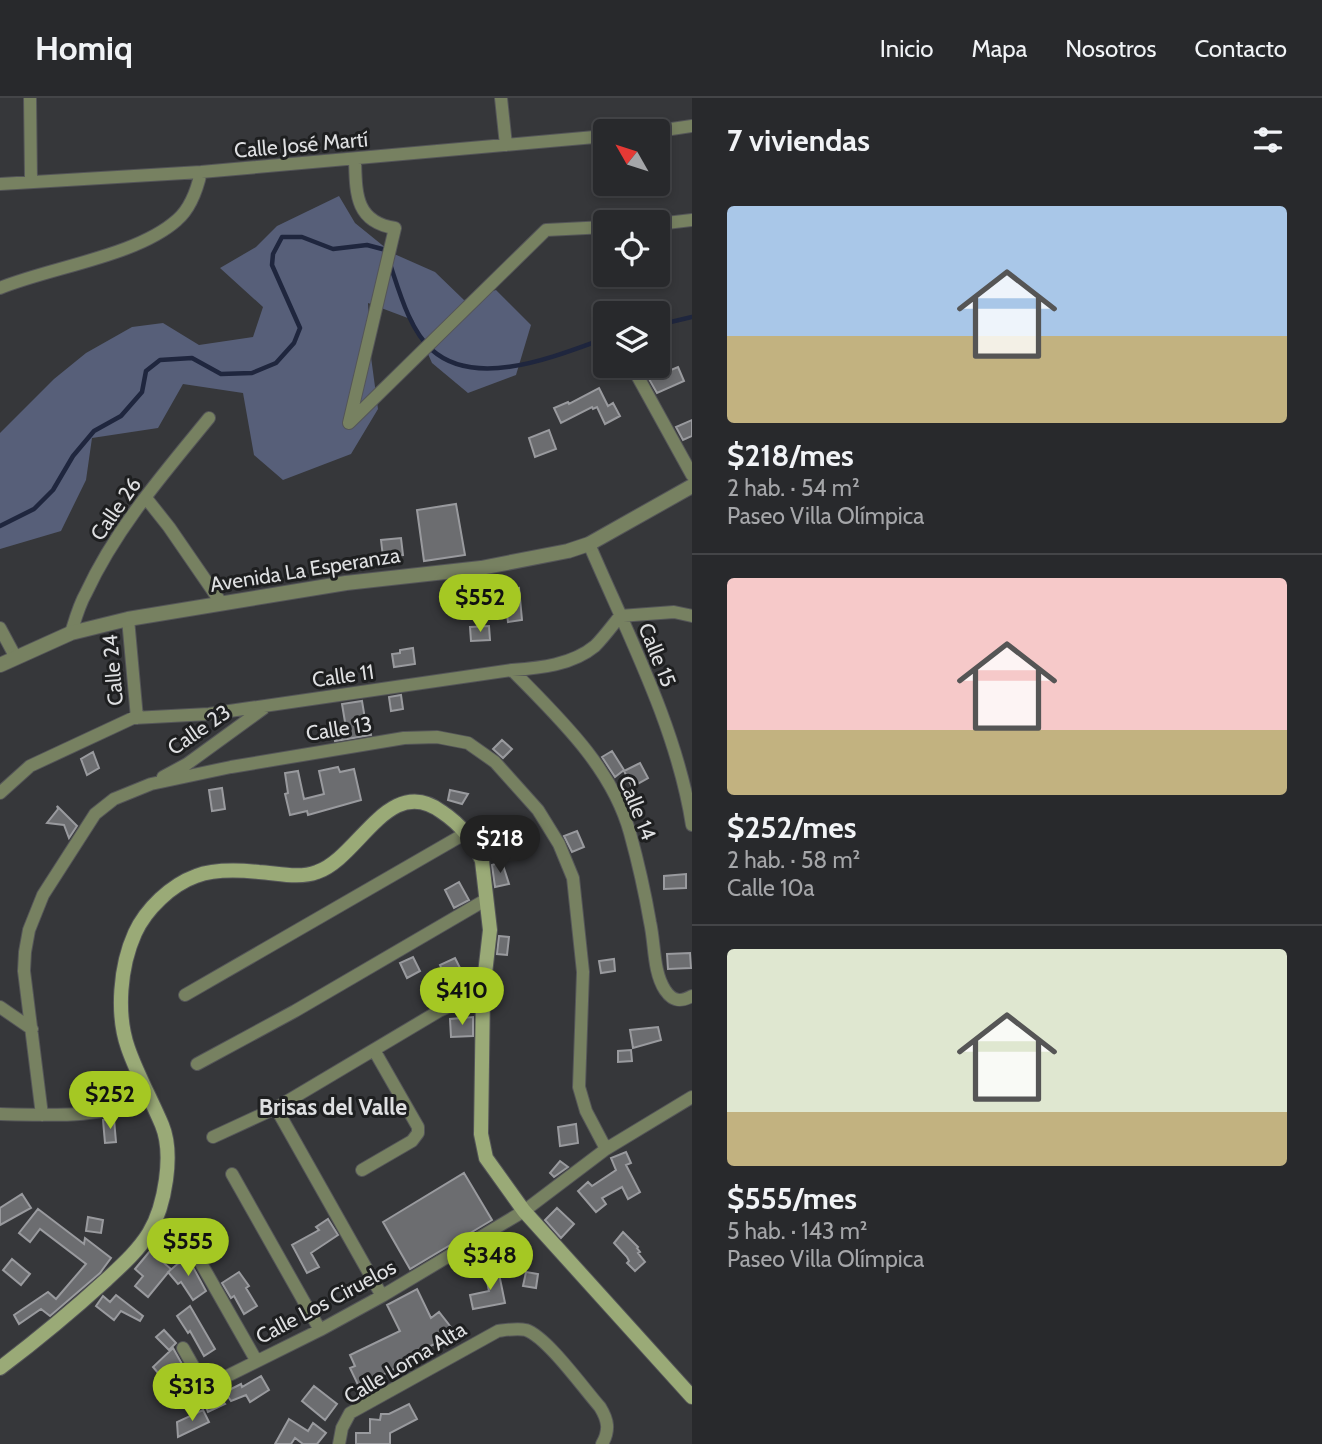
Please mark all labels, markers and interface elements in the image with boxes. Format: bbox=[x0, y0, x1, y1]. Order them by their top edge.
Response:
text: Homiq bbox=[35, 28, 133, 68]
text: Inicio bbox=[880, 34, 933, 63]
text: Mapa bbox=[971, 34, 1027, 63]
text: Nosotros bbox=[1065, 34, 1156, 63]
text: Contacto bbox=[1194, 34, 1287, 63]
north arrow bbox=[593, 119, 670, 196]
map controls bbox=[593, 119, 670, 378]
icon: filters bbox=[1249, 121, 1287, 159]
text: 7 viviendas bbox=[727, 122, 870, 159]
street label: Calle José Martí bbox=[233, 126, 369, 163]
button: locate bbox=[593, 210, 670, 287]
icon: home bbox=[944, 251, 1070, 377]
button: layers bbox=[593, 301, 670, 378]
text: $218/mes bbox=[727, 437, 854, 474]
street label: Calle 26 bbox=[85, 472, 146, 545]
text: 2 hab. · 54 m² bbox=[727, 474, 860, 502]
text: Paseo Villa Olímpica bbox=[727, 502, 924, 530]
street label: Avenida La Esperanza bbox=[208, 542, 402, 597]
pin: $552 bbox=[439, 574, 521, 634]
text: $552 bbox=[455, 583, 505, 611]
street label: Calle 15 bbox=[633, 619, 682, 690]
icon: home bbox=[944, 623, 1070, 749]
street label: Calle 24 bbox=[97, 633, 128, 707]
street label: Calle 11 bbox=[310, 659, 375, 692]
street label: Calle 23 bbox=[163, 699, 235, 760]
street label: Calle 13 bbox=[304, 711, 374, 746]
street label: Calle 14 bbox=[613, 772, 662, 844]
text: $252/mes bbox=[727, 809, 856, 846]
pin: $218 bbox=[459, 816, 541, 875]
text: $218 bbox=[476, 824, 524, 852]
text: 2 hab. · 58 m² bbox=[727, 846, 860, 874]
text: Calle 10a bbox=[727, 874, 815, 902]
pin: $410 bbox=[421, 968, 503, 1027]
text: $410 bbox=[436, 976, 488, 1004]
icon: home bbox=[944, 994, 1070, 1120]
pin: $252 bbox=[69, 1072, 151, 1131]
text: $252 bbox=[85, 1080, 135, 1108]
district label: Brisas del Valle bbox=[259, 1093, 407, 1121]
text: $555/mes bbox=[727, 1180, 857, 1217]
text: 5 hab. · 143 m² bbox=[727, 1217, 868, 1245]
pin: $555 bbox=[147, 1218, 229, 1278]
text: $555 bbox=[163, 1227, 213, 1255]
pin: $348 bbox=[449, 1232, 531, 1292]
text: $348 bbox=[463, 1241, 517, 1269]
text: Paseo Villa Olímpica bbox=[727, 1245, 924, 1273]
street label: Calle Los Ciruelos bbox=[251, 1254, 400, 1349]
street label: Calle Loma Alta bbox=[339, 1316, 470, 1409]
pin: $313 bbox=[151, 1364, 233, 1423]
text: $313 bbox=[169, 1372, 215, 1400]

